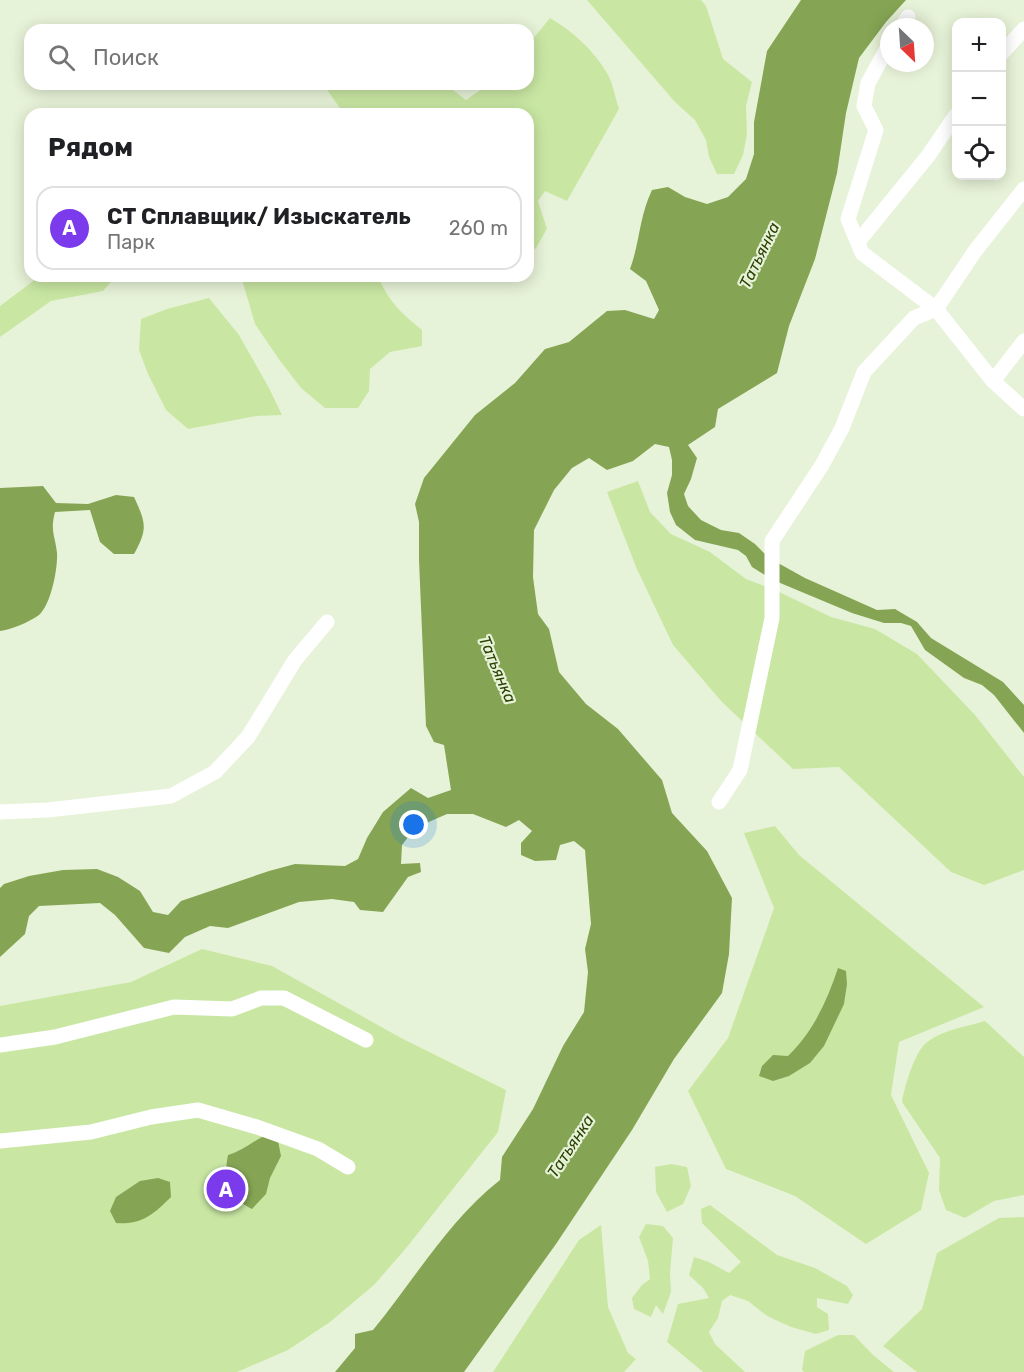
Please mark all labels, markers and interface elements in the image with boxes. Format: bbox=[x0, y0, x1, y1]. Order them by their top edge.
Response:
north arrow bbox=[880, 18, 934, 72]
map controls bbox=[952, 18, 1006, 180]
button: + bbox=[952, 18, 1006, 72]
search box bbox=[24, 24, 534, 90]
icon: search bbox=[45, 41, 78, 74]
text: Поиск bbox=[93, 44, 159, 71]
button: − bbox=[952, 72, 1006, 126]
button: locate bbox=[952, 126, 1006, 180]
text: Рядом bbox=[48, 132, 133, 163]
text: СТ Сплавщик/ Изыскатель bbox=[107, 203, 411, 230]
text: A bbox=[62, 216, 77, 240]
text: 260 m bbox=[449, 216, 508, 240]
water label: Татьянка bbox=[735, 219, 784, 291]
text: Парк bbox=[107, 230, 155, 254]
water label: Татьянка bbox=[475, 633, 520, 706]
your location bbox=[399, 810, 428, 839]
water label: Татьянка bbox=[543, 1111, 598, 1181]
pin: A bbox=[206, 1166, 246, 1212]

